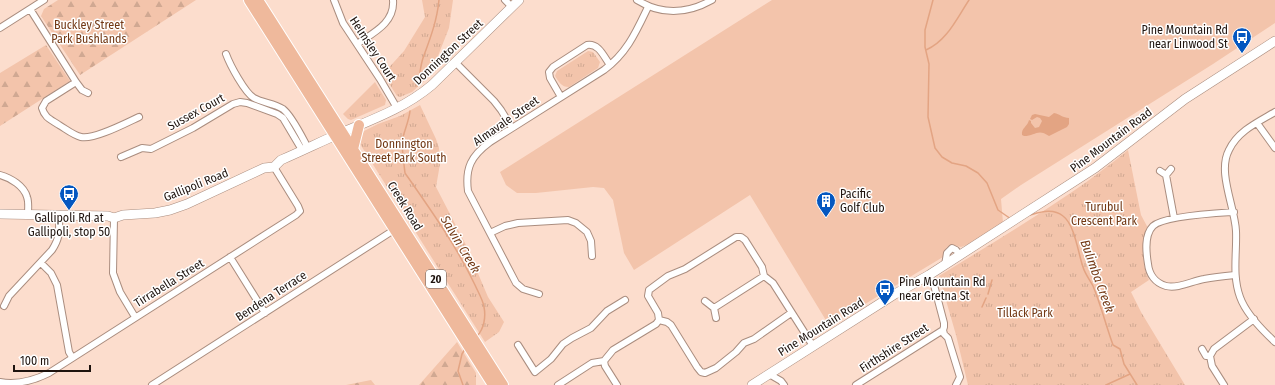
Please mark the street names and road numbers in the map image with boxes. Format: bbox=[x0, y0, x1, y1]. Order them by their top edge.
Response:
street label: Helmsley Court bbox=[347, 14, 399, 84]
street label: Donnington Street bbox=[410, 16, 486, 88]
street label: Sussex Court bbox=[165, 91, 227, 133]
street label: Almavale Street bbox=[471, 93, 541, 149]
street label: Pine Mountain Road bbox=[1067, 105, 1155, 175]
street label: Gallipoli Road bbox=[162, 166, 230, 204]
street label: Creek Road bbox=[385, 179, 425, 233]
street label: Tirrabella Street bbox=[132, 256, 206, 310]
street label: Bendena Terrace bbox=[233, 268, 309, 324]
road number: 20 bbox=[426, 270, 446, 288]
street label: Pine Mountain Road bbox=[775, 295, 867, 359]
street label: Firthshire Street bbox=[857, 321, 931, 375]

